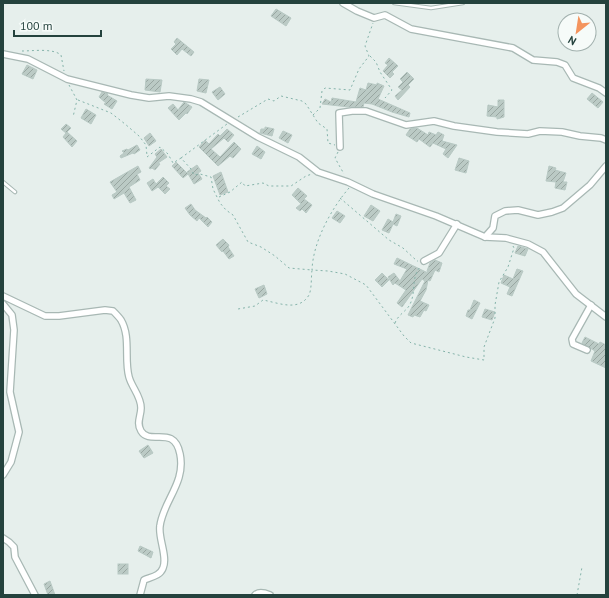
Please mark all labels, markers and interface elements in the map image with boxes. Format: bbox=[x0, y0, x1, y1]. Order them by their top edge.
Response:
scale bar bbox=[14, 12, 101, 38]
north arrow bbox=[557, 12, 597, 52]
text: 100 m bbox=[20, 18, 53, 33]
text: N bbox=[565, 33, 579, 49]

